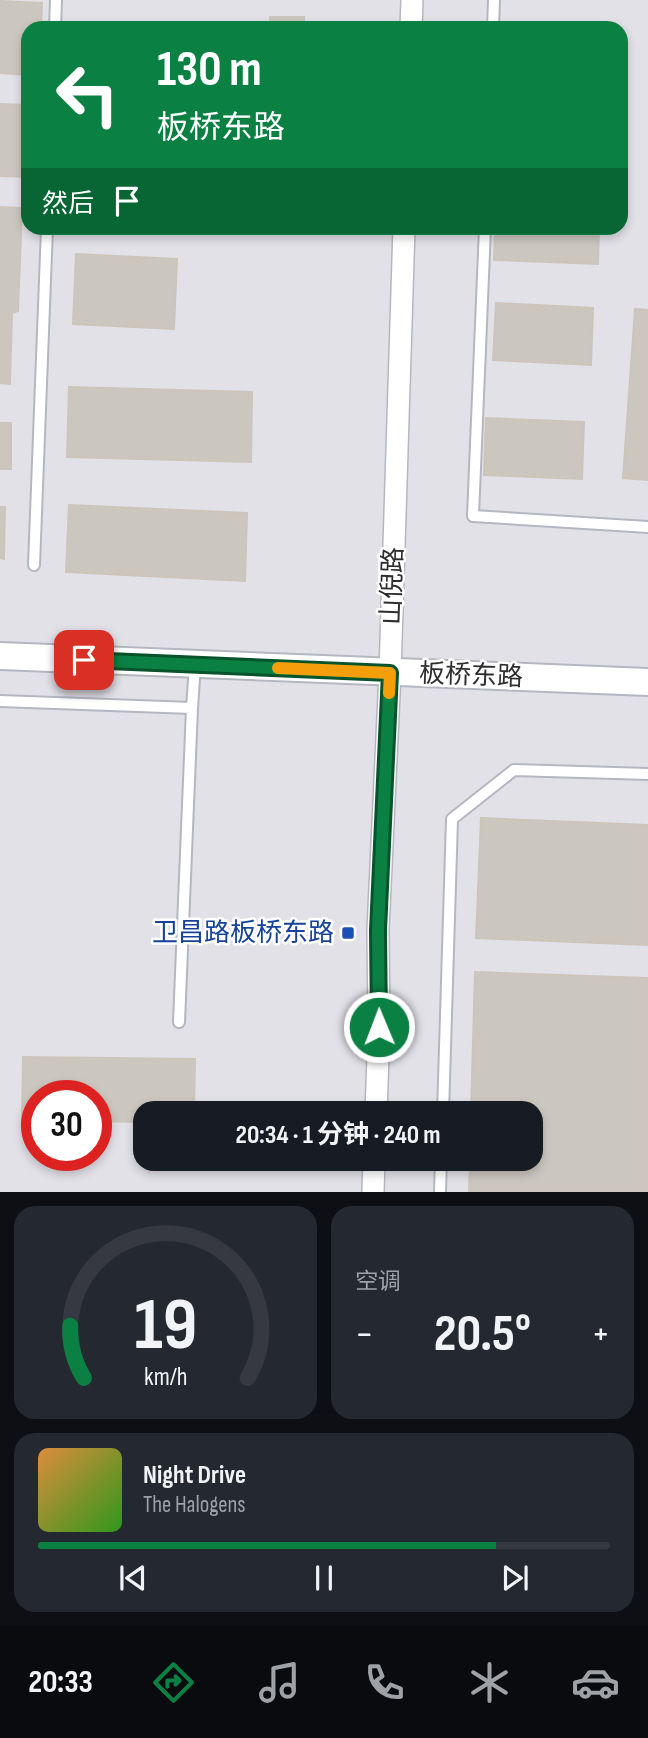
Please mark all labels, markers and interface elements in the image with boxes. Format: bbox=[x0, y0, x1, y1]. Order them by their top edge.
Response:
text: 130 m bbox=[157, 41, 262, 100]
icon: left bbox=[42, 49, 133, 140]
text: 板桥东路 bbox=[157, 109, 285, 148]
icon: arrive bbox=[108, 182, 146, 220]
text: 然后 bbox=[42, 189, 94, 220]
street label: 山倪路 bbox=[376, 546, 410, 626]
pin bbox=[54, 630, 114, 690]
icon: arrive bbox=[65, 641, 103, 679]
street label: 板桥东路 bbox=[418, 659, 524, 693]
place label: 卫昌路板桥东路 bbox=[152, 918, 334, 949]
marker: 卫昌路板桥东路 bbox=[340, 925, 356, 941]
position arrow bbox=[342, 990, 416, 1064]
speed limit sign: 30 bbox=[21, 1080, 112, 1171]
text: 20:34 · 1 分钟 · 240 m bbox=[236, 1120, 440, 1151]
text: 空调 bbox=[355, 1268, 401, 1296]
text: 19 bbox=[134, 1283, 197, 1371]
text: 20.5° bbox=[434, 1303, 531, 1366]
text: − bbox=[355, 1312, 374, 1357]
text: + bbox=[591, 1312, 610, 1357]
text: km/h bbox=[144, 1362, 187, 1393]
text: Night Drive bbox=[143, 1460, 246, 1491]
text: The Halogens bbox=[143, 1491, 246, 1519]
icon: previous bbox=[114, 1559, 152, 1597]
icon: pause bbox=[305, 1559, 343, 1597]
icon: next bbox=[496, 1559, 534, 1597]
icon: directions bbox=[149, 1658, 198, 1707]
icon: music bbox=[255, 1658, 304, 1707]
icon: phone bbox=[360, 1658, 409, 1707]
icon: climate bbox=[465, 1658, 514, 1707]
icon: car bbox=[571, 1658, 620, 1707]
text: 20:33 bbox=[28, 1663, 93, 1702]

